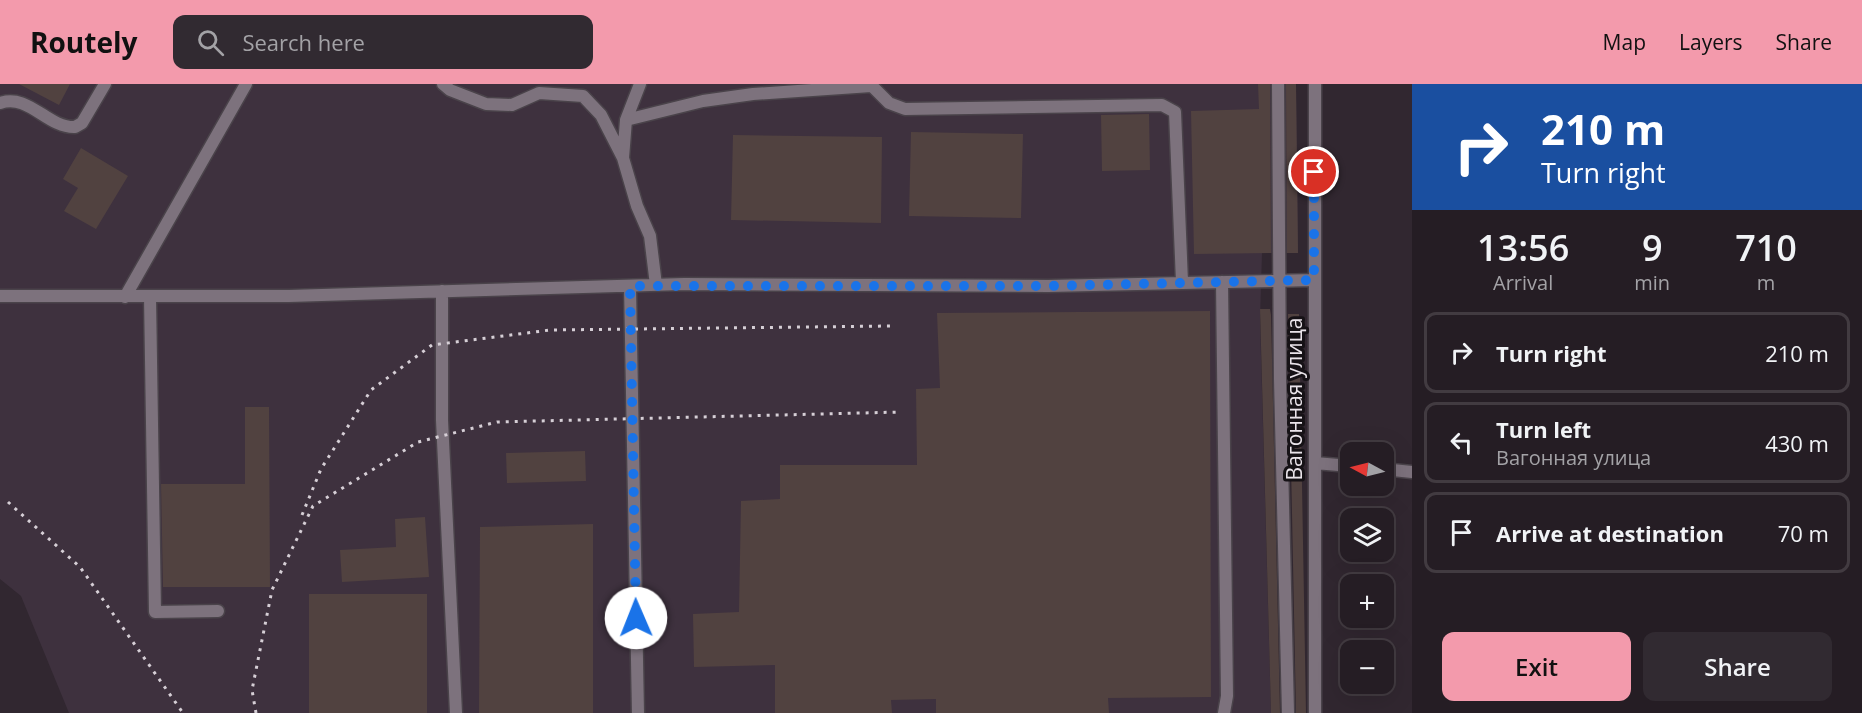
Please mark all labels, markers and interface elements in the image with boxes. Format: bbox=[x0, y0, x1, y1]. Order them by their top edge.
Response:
search box bbox=[173, 15, 593, 69]
text: Routely bbox=[30, 23, 137, 61]
icon: search bbox=[194, 26, 227, 59]
text: Search here bbox=[242, 27, 365, 57]
text: Map bbox=[1603, 28, 1646, 56]
text: Layers bbox=[1679, 28, 1743, 56]
text: Share bbox=[1776, 28, 1832, 56]
text: 210 m bbox=[1541, 100, 1665, 157]
icon: right bbox=[1442, 108, 1520, 186]
pin bbox=[1288, 146, 1339, 197]
text: Turn right bbox=[1541, 154, 1666, 191]
icon: arrive bbox=[1297, 155, 1330, 188]
text: 13:56 bbox=[1477, 223, 1569, 272]
text: 9 bbox=[1642, 223, 1663, 272]
text: 710 bbox=[1735, 223, 1797, 272]
text: Arrival bbox=[1493, 269, 1553, 296]
text: min bbox=[1634, 269, 1670, 296]
text: m bbox=[1757, 269, 1775, 296]
street label: Вагонная улица bbox=[1280, 318, 1308, 480]
icon: right bbox=[1445, 336, 1478, 369]
text: Turn right bbox=[1496, 338, 1607, 368]
text: 210 m bbox=[1765, 338, 1829, 368]
text: Turn left bbox=[1496, 414, 1591, 444]
icon: left bbox=[1445, 426, 1478, 459]
text: 430 m bbox=[1765, 428, 1829, 458]
north arrow bbox=[1340, 442, 1394, 496]
map controls bbox=[1340, 442, 1394, 694]
text: Вагонная улица bbox=[1496, 444, 1651, 471]
button: layers bbox=[1340, 508, 1394, 562]
icon: arrive bbox=[1445, 516, 1478, 549]
text: Arrive at destination bbox=[1496, 518, 1724, 548]
text: 70 m bbox=[1778, 518, 1829, 548]
button: + bbox=[1340, 574, 1394, 628]
position arrow bbox=[604, 586, 668, 650]
button: Exit bbox=[1442, 632, 1631, 701]
button: Share bbox=[1643, 632, 1832, 701]
button: − bbox=[1340, 640, 1394, 694]

